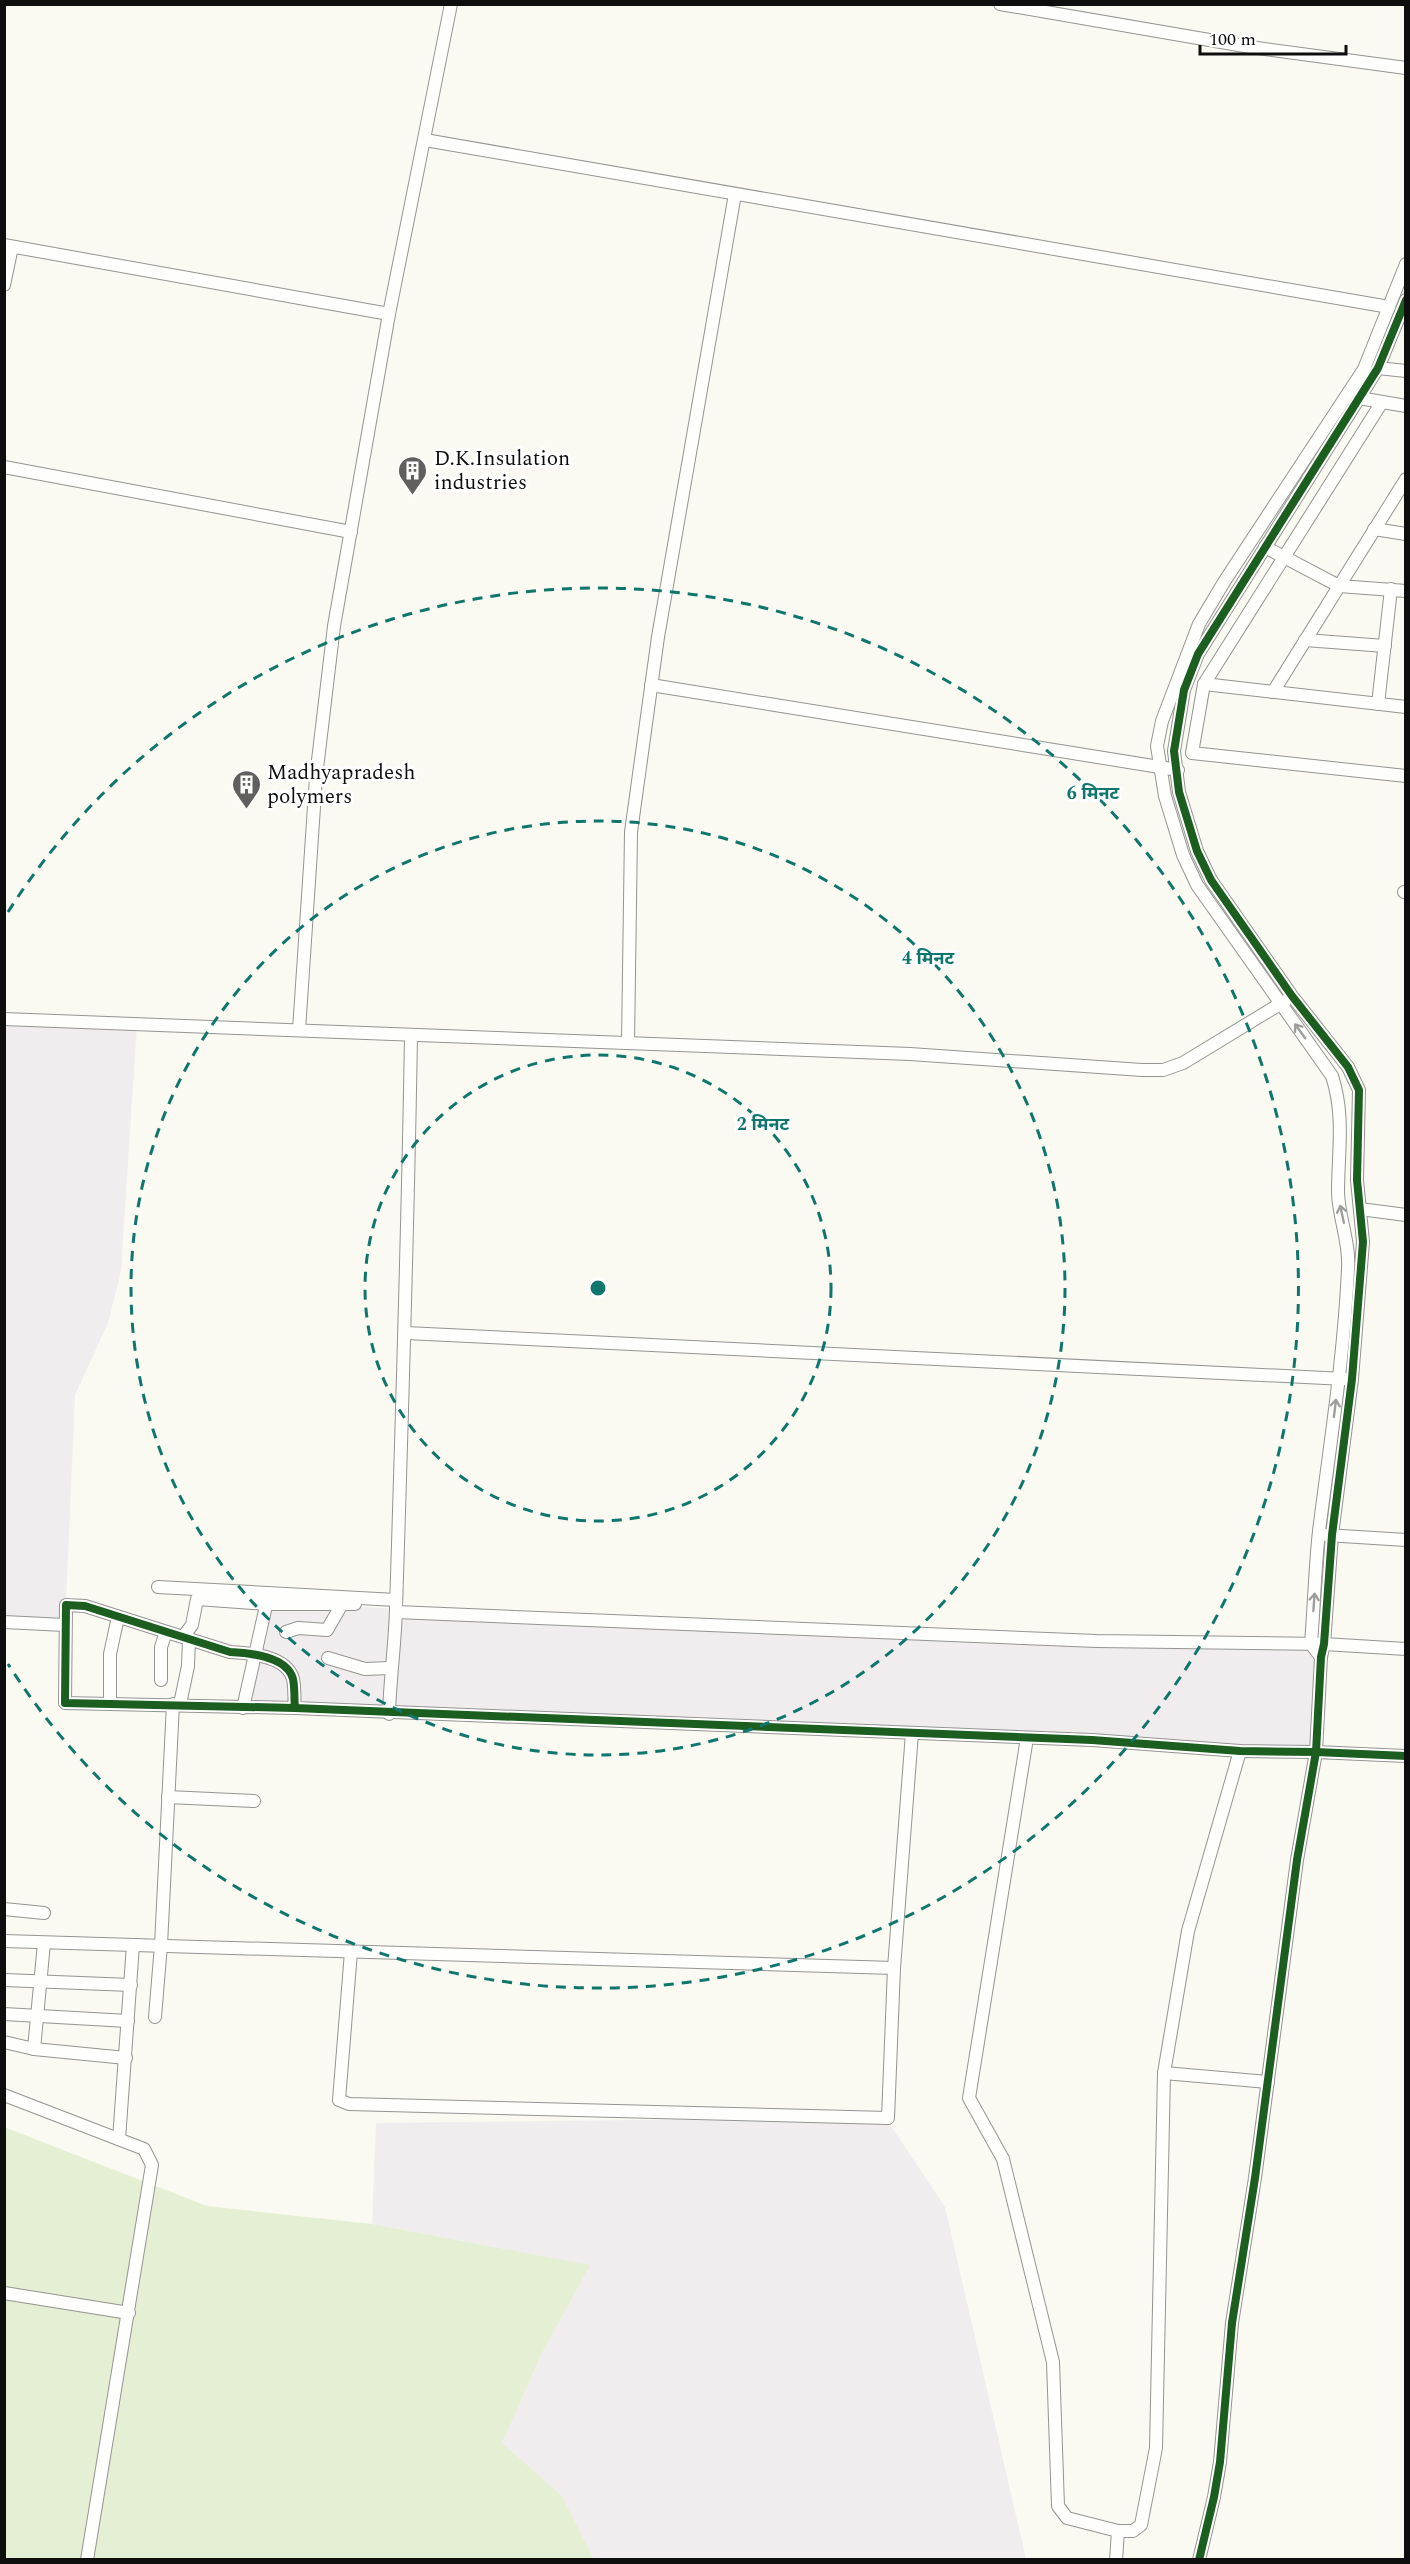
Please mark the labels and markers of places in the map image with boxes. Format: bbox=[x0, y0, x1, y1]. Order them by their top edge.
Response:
place label: D.K.Insulation industries bbox=[434, 443, 570, 499]
building icon: D.K.Insulation industries bbox=[397, 454, 429, 496]
place label: Madhyapradesh polymers bbox=[267, 757, 415, 813]
building icon: Madhyapradesh polymers bbox=[230, 768, 262, 810]
centre of rings bbox=[588, 1278, 608, 1298]

